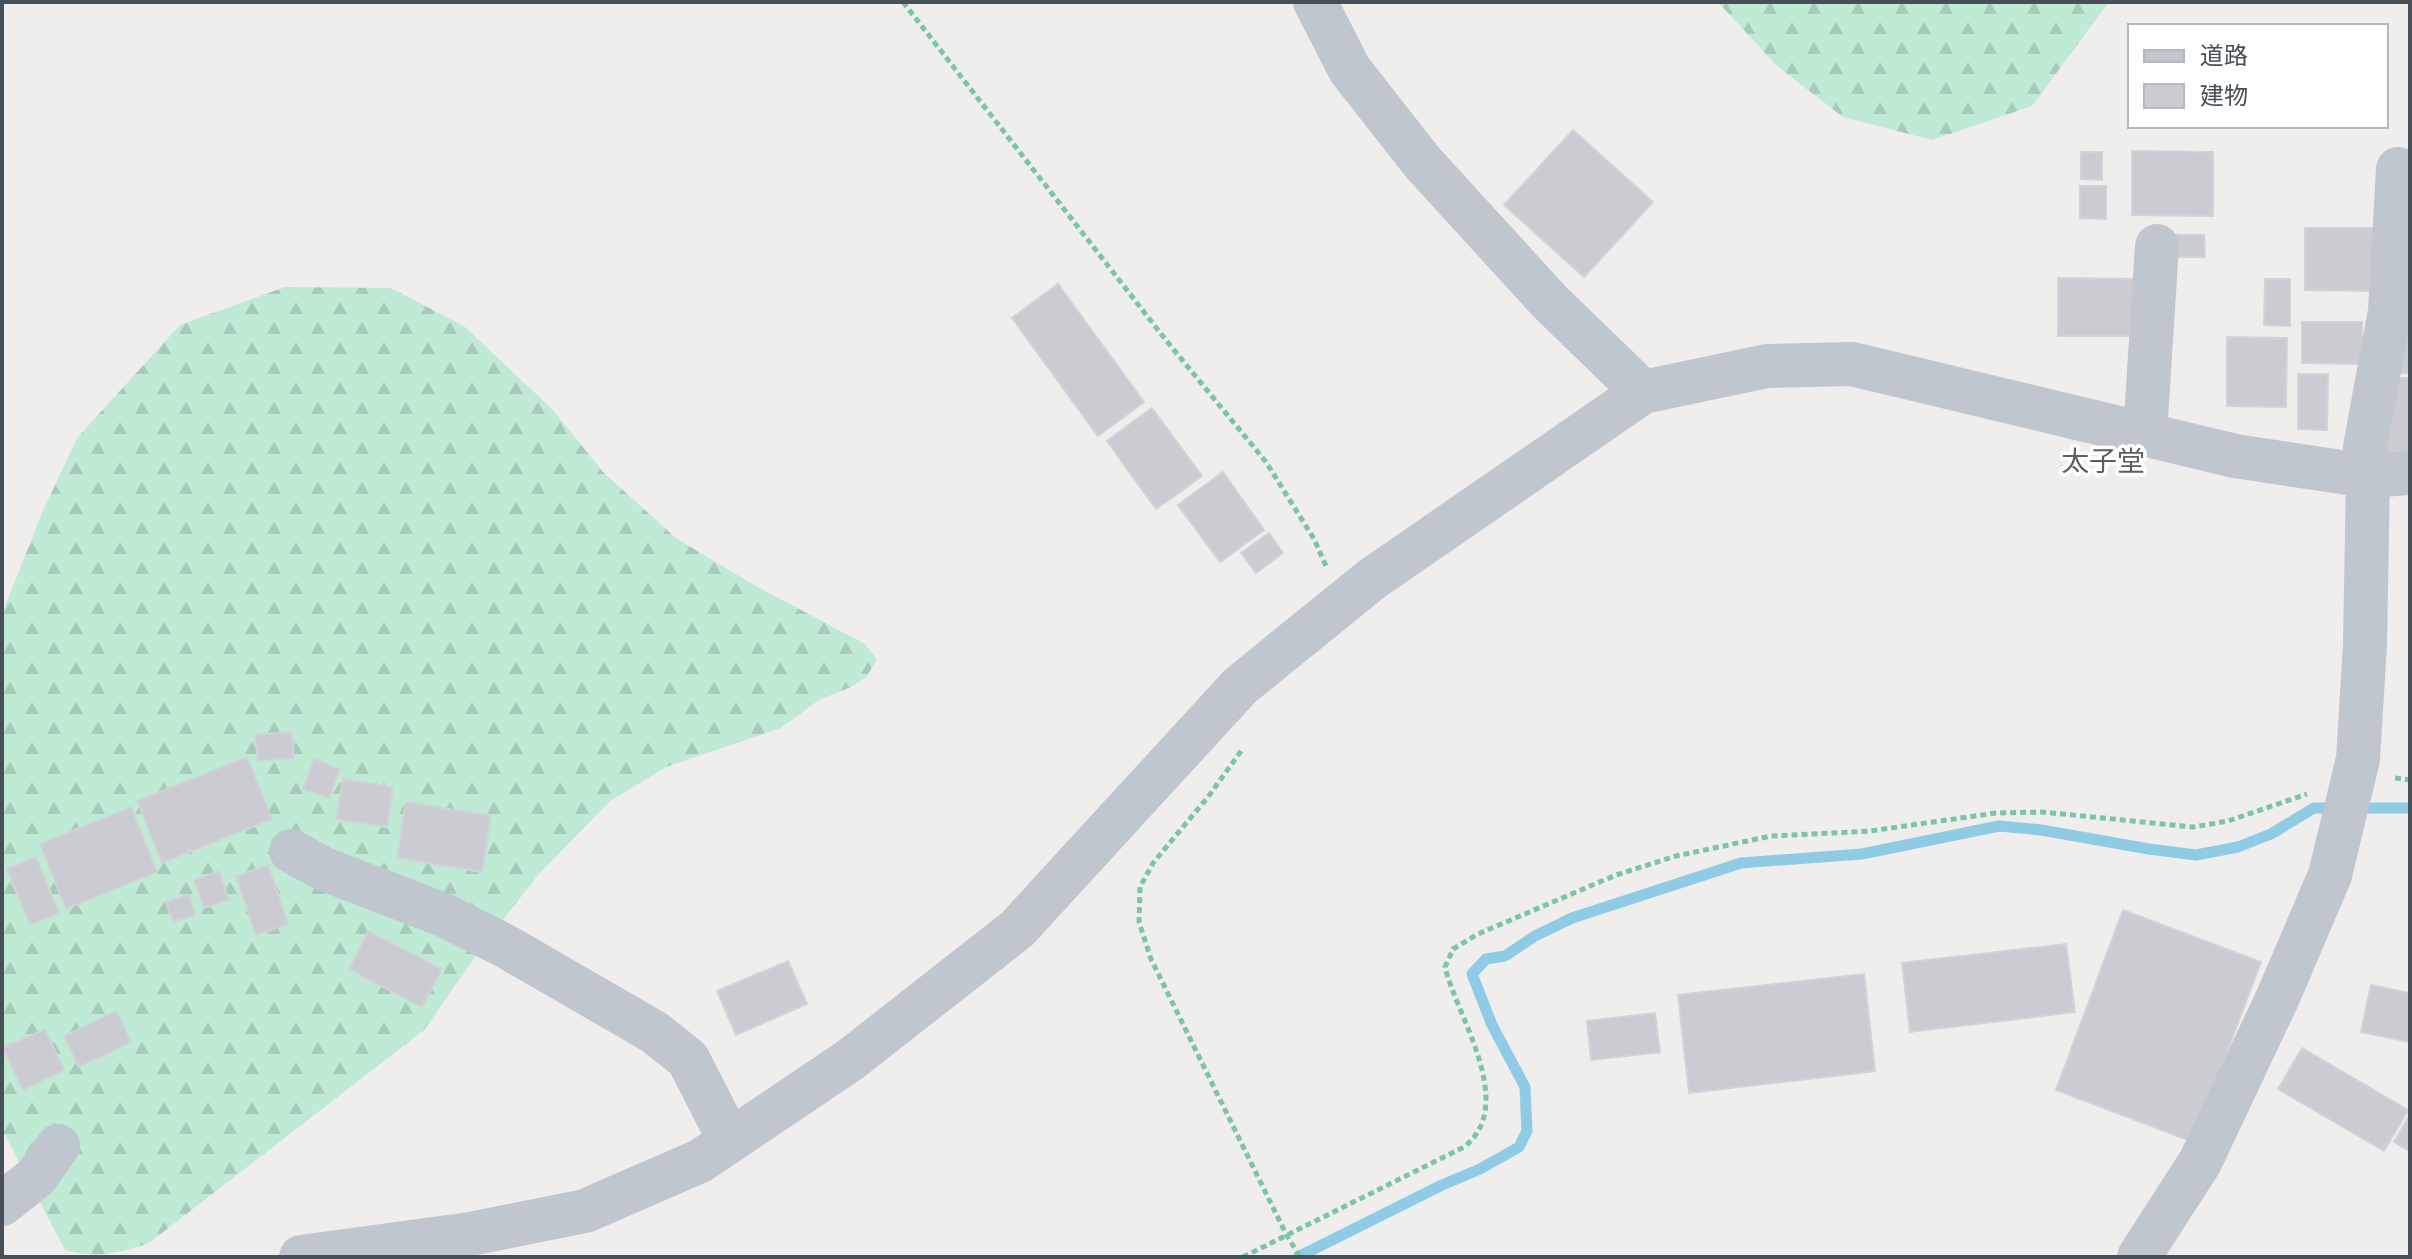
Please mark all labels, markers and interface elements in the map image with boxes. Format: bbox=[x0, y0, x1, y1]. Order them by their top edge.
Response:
legend bbox=[2128, 24, 2388, 128]
text: 道路 bbox=[2200, 43, 2248, 69]
text: 建物 bbox=[2200, 84, 2248, 109]
district label: 太子堂 bbox=[2061, 447, 2145, 477]

